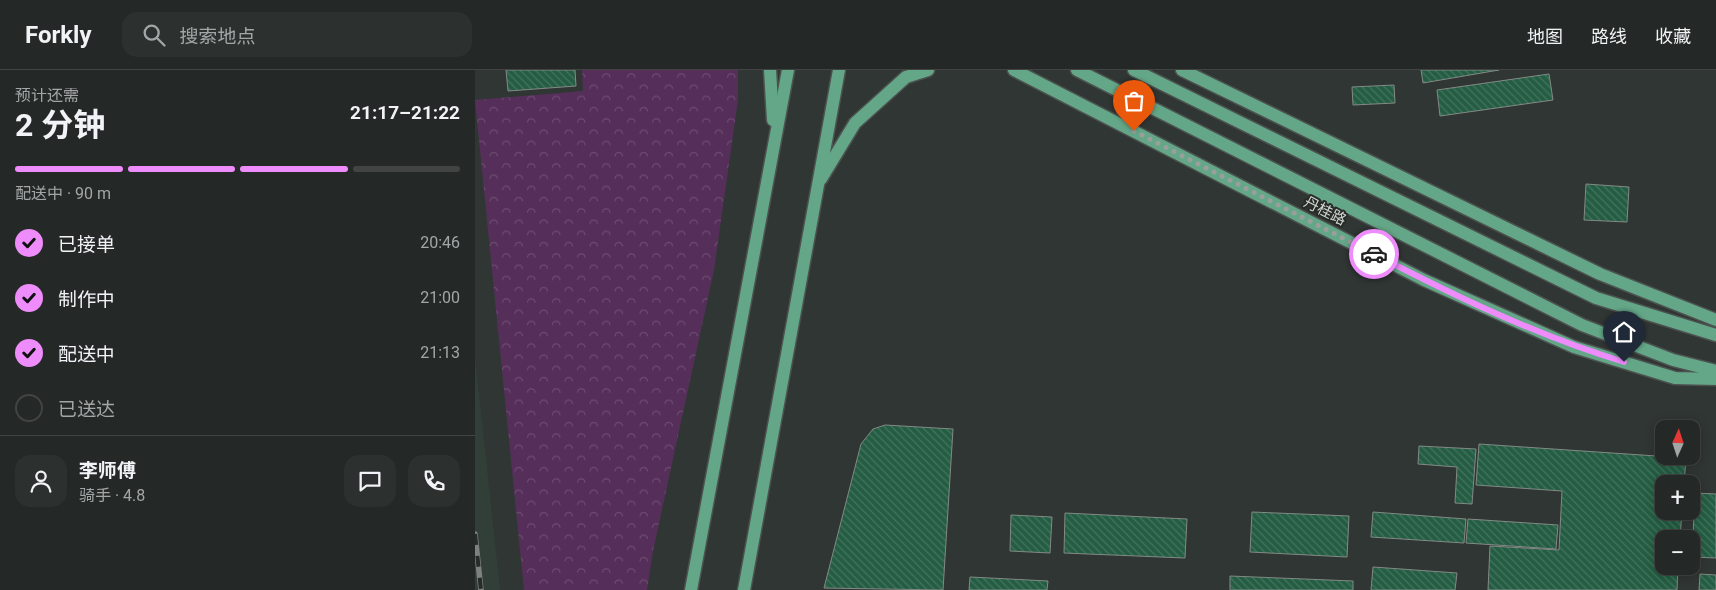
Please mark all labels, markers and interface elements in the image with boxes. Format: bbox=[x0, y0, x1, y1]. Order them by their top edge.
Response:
search box bbox=[122, 12, 472, 57]
text: Forkly bbox=[25, 21, 92, 49]
icon: search bbox=[140, 21, 168, 49]
text: 搜索地点 bbox=[180, 25, 256, 48]
text: 地图 bbox=[1527, 26, 1563, 47]
text: 路线 bbox=[1591, 26, 1627, 47]
text: 收藏 bbox=[1655, 26, 1691, 47]
pin bbox=[1113, 80, 1155, 131]
text: 预计还需 bbox=[15, 86, 79, 105]
icon: bag bbox=[1120, 87, 1148, 115]
text: 21:17–21:22 bbox=[350, 101, 460, 124]
text: 2 分钟 bbox=[15, 106, 105, 144]
text: 配送中 · 90 m bbox=[15, 184, 111, 203]
street label: 丹桂路 bbox=[1301, 193, 1349, 229]
icon: check bbox=[15, 229, 43, 257]
courier bbox=[1349, 229, 1399, 279]
text: 已接单 bbox=[58, 233, 115, 256]
text: 20:46 bbox=[420, 233, 460, 252]
icon: car bbox=[1360, 240, 1388, 268]
icon: check bbox=[15, 284, 43, 312]
text: 制作中 bbox=[58, 288, 115, 311]
text: 21:00 bbox=[420, 288, 460, 307]
pin bbox=[1603, 311, 1645, 362]
icon: home bbox=[1610, 318, 1638, 346]
icon: check bbox=[15, 339, 43, 367]
text: 配送中 bbox=[58, 343, 115, 366]
text: 21:13 bbox=[420, 343, 460, 362]
text: 已送达 bbox=[58, 398, 115, 421]
north arrow bbox=[1655, 420, 1700, 465]
map controls bbox=[1655, 420, 1700, 575]
button: person bbox=[15, 455, 67, 507]
button: chat bbox=[344, 455, 396, 507]
button: phone bbox=[408, 455, 460, 507]
text: 李师傅 bbox=[79, 459, 136, 482]
button: + bbox=[1655, 475, 1700, 520]
text: 骑手 · 4.8 bbox=[79, 486, 145, 505]
button: − bbox=[1655, 530, 1700, 575]

